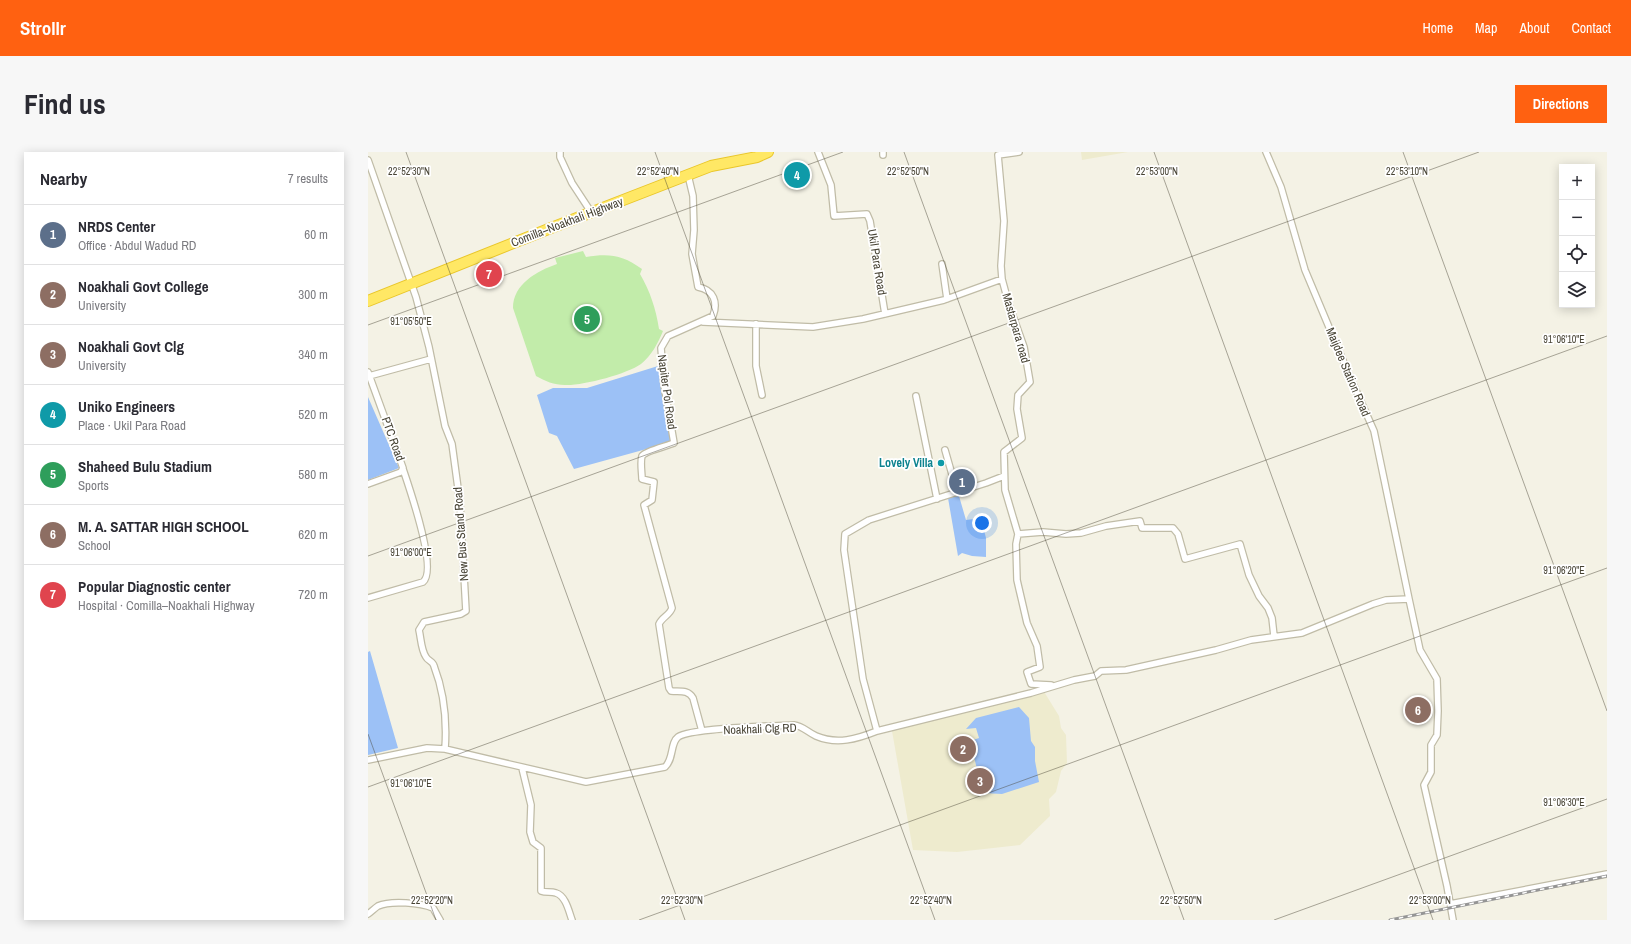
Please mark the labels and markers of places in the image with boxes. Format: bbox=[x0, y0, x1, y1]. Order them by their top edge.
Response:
pin: 4 bbox=[784, 160, 810, 190]
pin: 7 bbox=[476, 259, 502, 289]
pin: 5 bbox=[574, 304, 600, 334]
place label: Lovely Villa bbox=[879, 455, 934, 471]
marker: Lovely Villa bbox=[936, 458, 946, 468]
pin: 1 bbox=[949, 467, 975, 497]
pin: 6 bbox=[1405, 695, 1431, 725]
pin: 2 bbox=[950, 734, 976, 764]
pin: 3 bbox=[967, 766, 993, 796]

